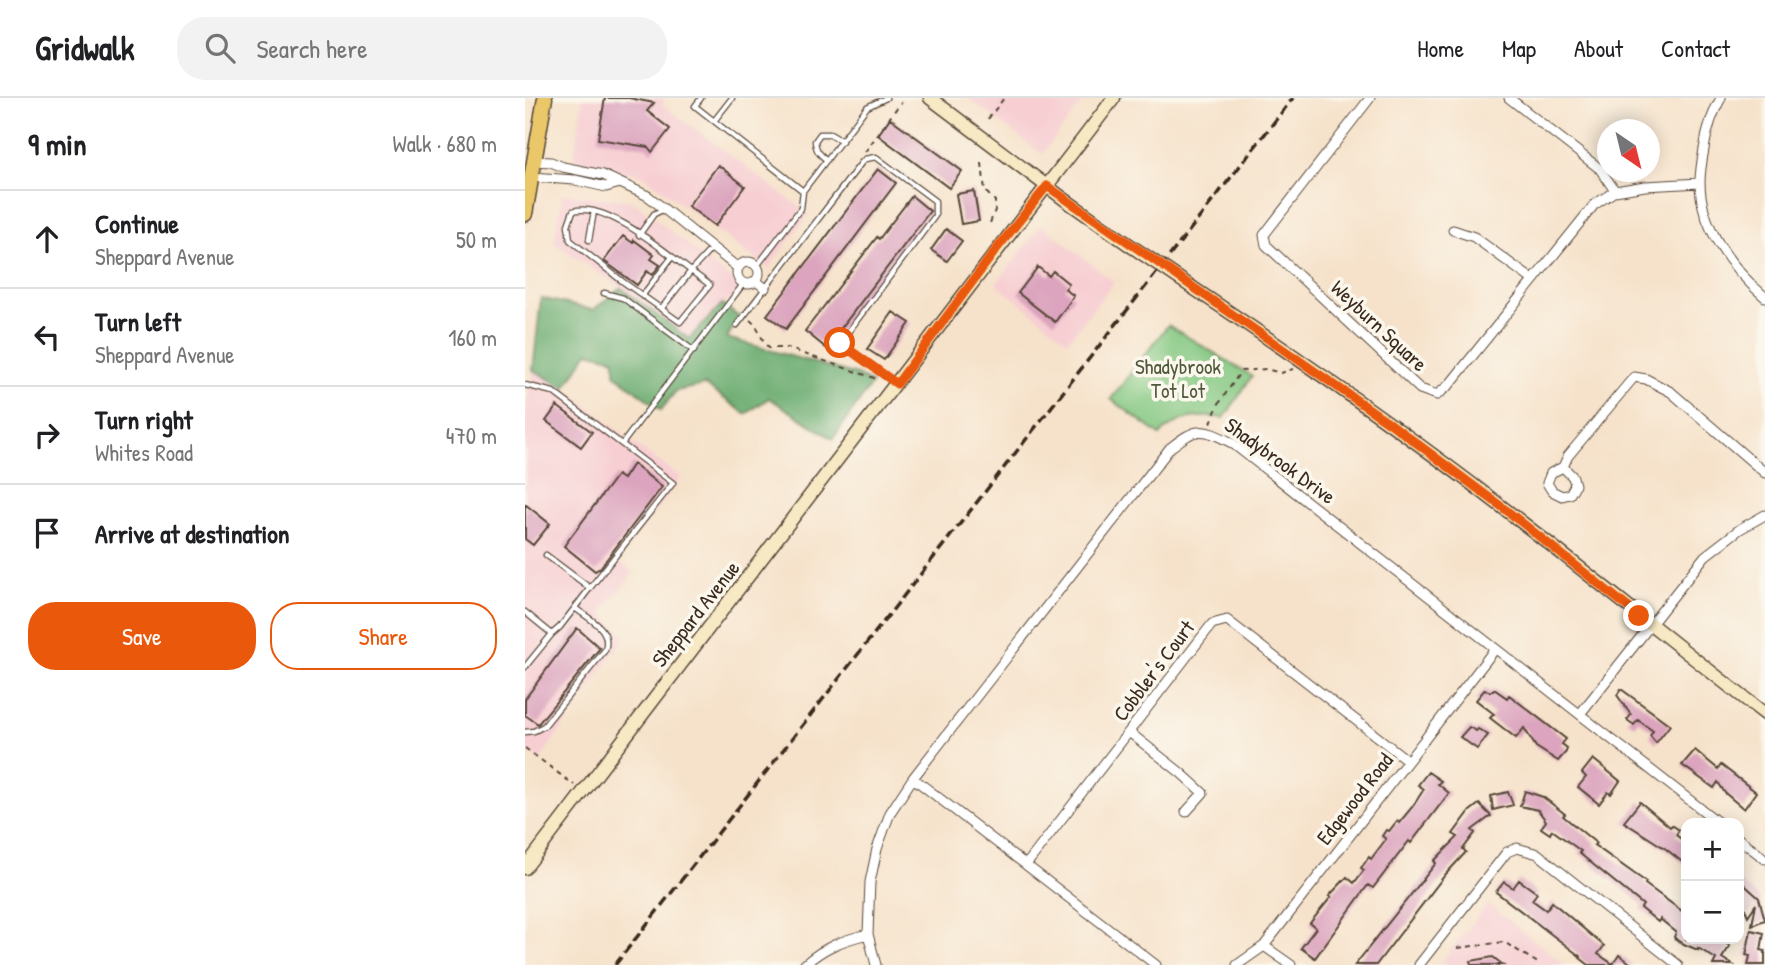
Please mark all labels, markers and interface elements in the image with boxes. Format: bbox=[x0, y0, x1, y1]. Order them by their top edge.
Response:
search box bbox=[177, 17, 667, 80]
text: Gridwalk bbox=[35, 26, 135, 70]
icon: search bbox=[201, 29, 239, 67]
text: Search here bbox=[257, 31, 368, 66]
text: Home bbox=[1417, 32, 1464, 64]
text: Map bbox=[1502, 32, 1536, 64]
text: About bbox=[1574, 32, 1623, 64]
text: Contact bbox=[1661, 32, 1730, 64]
north arrow bbox=[1597, 119, 1660, 182]
text: 9 min bbox=[28, 124, 87, 164]
text: Walk · 680 m bbox=[393, 128, 497, 159]
text: Continue bbox=[95, 206, 179, 241]
icon: ahead bbox=[28, 220, 66, 258]
text: 50 m bbox=[456, 224, 497, 255]
text: Sheppard Avenue bbox=[95, 241, 235, 272]
street label: Weyburn Square bbox=[1325, 273, 1434, 378]
text: Turn left bbox=[95, 304, 181, 339]
icon: left bbox=[28, 318, 66, 356]
text: 160 m bbox=[448, 322, 497, 353]
route start bbox=[824, 327, 855, 358]
text: Sheppard Avenue bbox=[95, 339, 235, 370]
park label: Shadybrook Tot Lot bbox=[1135, 352, 1221, 405]
text: Turn right bbox=[95, 402, 193, 437]
street label: Shadybrook Drive bbox=[1219, 411, 1342, 511]
icon: right bbox=[28, 416, 66, 454]
text: 470 m bbox=[446, 420, 497, 451]
text: Whites Road bbox=[95, 437, 193, 468]
icon: arrive bbox=[28, 514, 66, 552]
text: Arrive at destination bbox=[95, 516, 290, 551]
street label: Sheppard Avenue bbox=[645, 555, 746, 673]
route end bbox=[1623, 600, 1654, 631]
button: Save bbox=[28, 602, 256, 670]
button: Share bbox=[270, 602, 497, 670]
street label: Cobbler's Court bbox=[1106, 614, 1202, 727]
street label: Edgewood Road bbox=[1310, 747, 1400, 851]
map controls bbox=[1681, 818, 1744, 944]
button: + bbox=[1681, 818, 1744, 881]
button: − bbox=[1681, 881, 1744, 944]

